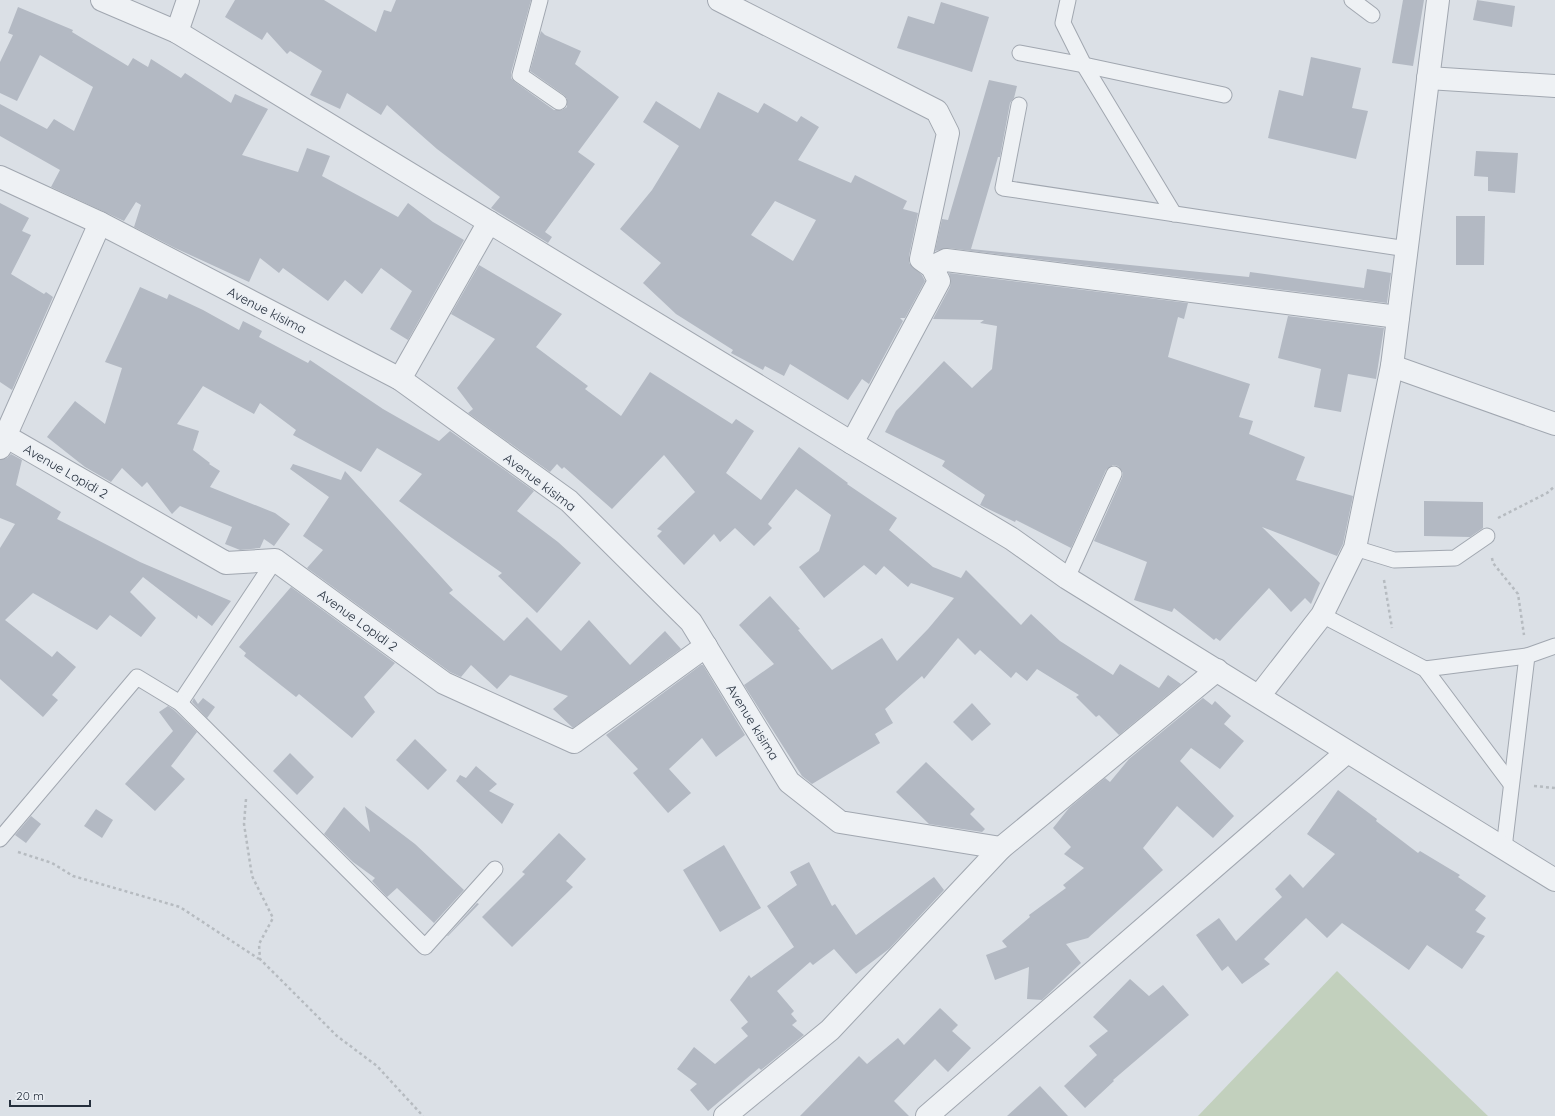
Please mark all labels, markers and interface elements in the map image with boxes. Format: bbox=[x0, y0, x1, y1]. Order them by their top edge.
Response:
street label: Avenue kisima bbox=[225, 283, 309, 337]
street label: Avenue Lopidi 2 bbox=[21, 440, 111, 502]
street label: Avenue kisima bbox=[501, 450, 579, 514]
street label: Avenue Lopidi 2 bbox=[315, 586, 401, 654]
street label: Avenue kisima bbox=[723, 681, 783, 763]
scale bar bbox=[10, 1082, 90, 1108]
text: 20 m bbox=[16, 1088, 44, 1103]

